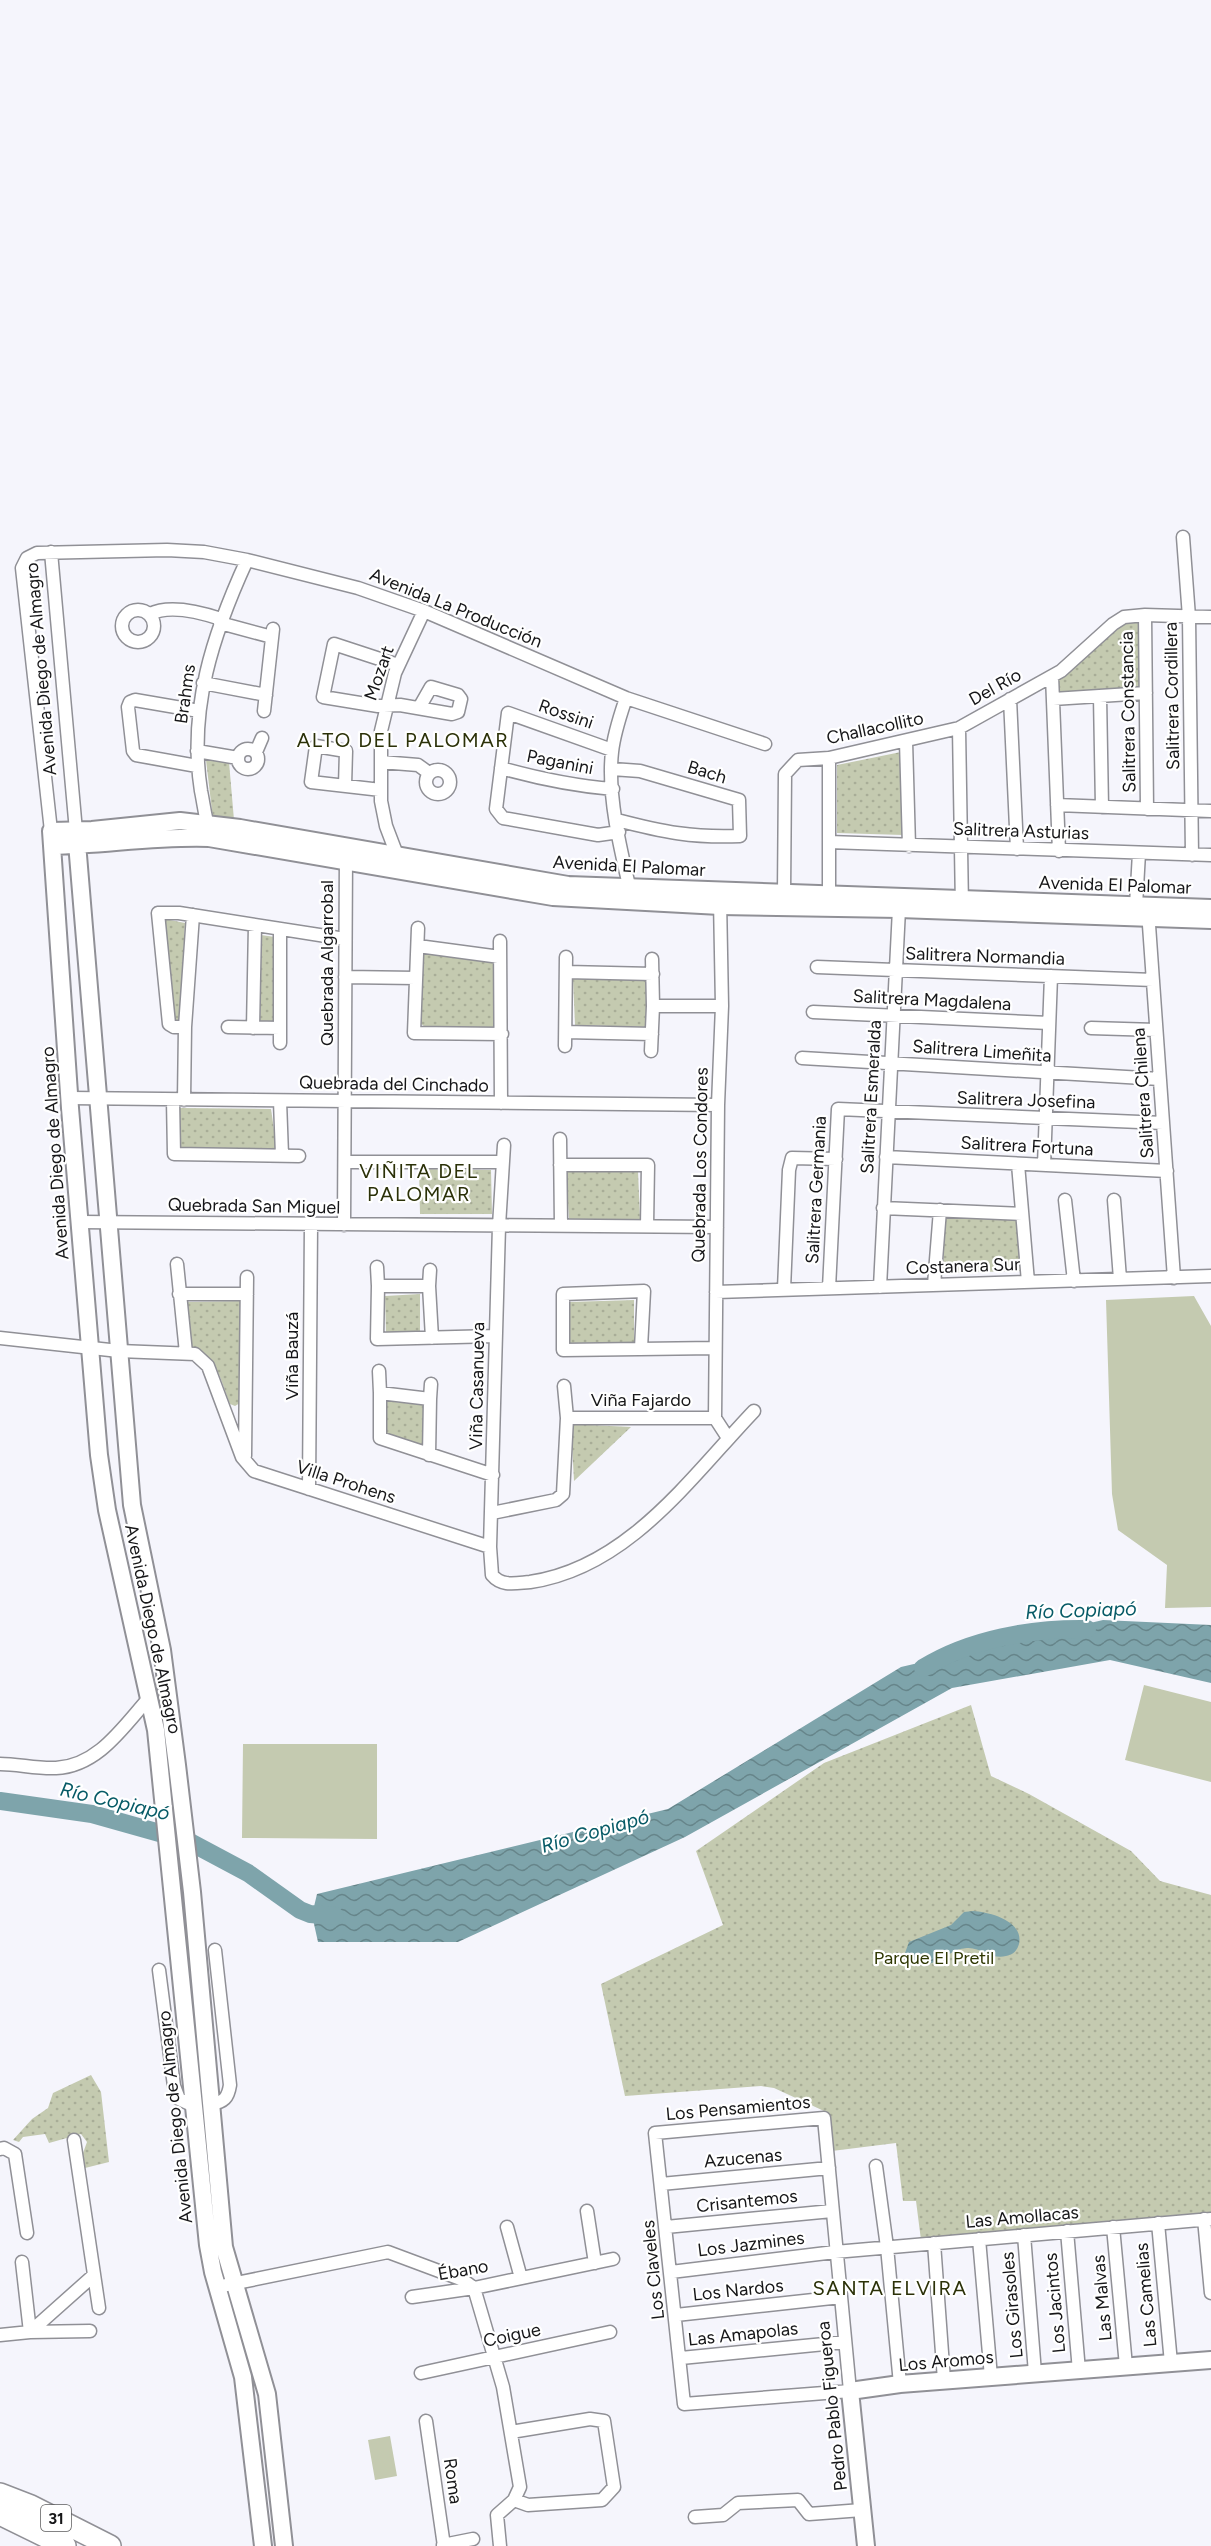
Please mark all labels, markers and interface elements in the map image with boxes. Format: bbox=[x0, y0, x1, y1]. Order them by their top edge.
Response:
street label: Avenida Diego de Almagro bbox=[21, 562, 61, 776]
street label: Avenida La Producción bbox=[367, 563, 545, 653]
street label: Salitrera Cordillera bbox=[1160, 622, 1184, 770]
street label: Salitrera Constancia bbox=[1116, 631, 1140, 793]
street label: Mozart bbox=[359, 642, 399, 703]
street label: Brahms bbox=[170, 663, 200, 725]
street label: Del Río bbox=[965, 664, 1025, 710]
street label: Rossini bbox=[536, 694, 596, 734]
street label: Challacollito bbox=[824, 707, 926, 749]
district label: ALTO DEL PALOMAR bbox=[297, 728, 509, 752]
street label: Paganini bbox=[525, 745, 595, 779]
street label: Bach bbox=[685, 756, 729, 788]
street label: Salitrera Asturias bbox=[953, 818, 1089, 844]
street label: Avenida El Palomar bbox=[552, 851, 706, 881]
street label: Avenida El Palomar bbox=[1038, 871, 1192, 899]
street label: Quebrada Algarrobal bbox=[316, 880, 338, 1046]
street label: Salitrera Normandia bbox=[905, 942, 1065, 970]
street label: Salitrera Magdalena bbox=[852, 985, 1012, 1015]
street label: Salitrera Esmeralda bbox=[856, 1020, 886, 1174]
street label: Salitrera Chilena bbox=[1127, 1027, 1159, 1159]
street label: Salitrera Limeñita bbox=[912, 1035, 1052, 1067]
street label: Avenida Diego de Almagro bbox=[37, 1046, 73, 1260]
street label: Quebrada Los Condores bbox=[687, 1067, 713, 1263]
street label: Quebrada del Cinchado bbox=[299, 1071, 489, 1097]
street label: Salitrera Josefina bbox=[956, 1087, 1096, 1113]
street label: Salitrera Germania bbox=[801, 1115, 831, 1265]
street label: Salitrera Fortuna bbox=[960, 1132, 1094, 1160]
district label: VIÑITA DEL PALOMAR bbox=[359, 1159, 479, 1206]
street label: Quebrada San Miguel bbox=[168, 1193, 340, 1219]
street label: Costanera Sur bbox=[905, 1253, 1021, 1279]
street label: Viña Bauzá bbox=[281, 1312, 303, 1400]
street label: Viña Casanueva bbox=[465, 1322, 489, 1450]
street label: Viña Fajardo bbox=[591, 1389, 691, 1411]
street label: Villa Prohens bbox=[293, 1456, 399, 1508]
street label: Avenida Diego de Almagro bbox=[120, 1522, 186, 1736]
water label: Río Copiapó bbox=[1025, 1596, 1138, 1624]
water label: Río Copiapó bbox=[58, 1777, 172, 1825]
water label: Río Copiapó bbox=[538, 1804, 652, 1858]
park label: Parque El Pretil bbox=[874, 1947, 994, 1969]
street label: Avenida Diego de Almagro bbox=[153, 2010, 197, 2224]
street label: Los Pensamientos bbox=[665, 2091, 811, 2125]
street label: Azucenas bbox=[703, 2144, 783, 2172]
street label: Crisantemos bbox=[695, 2185, 799, 2217]
street label: Las Amollacas bbox=[964, 2201, 1080, 2233]
street label: Los Claveles bbox=[637, 2219, 669, 2321]
street label: Los Jazmines bbox=[696, 2227, 806, 2261]
street label: Las Camelias bbox=[1130, 2242, 1162, 2348]
street label: Los Girasoles bbox=[996, 2251, 1028, 2359]
street label: Los Jacintos bbox=[1040, 2252, 1070, 2354]
street label: Las Malvas bbox=[1087, 2254, 1117, 2342]
street label: Ébano bbox=[436, 2255, 490, 2285]
street label: Los Nardos bbox=[691, 2274, 785, 2306]
district label: SANTA ELVIRA bbox=[812, 2276, 968, 2300]
street label: Las Amapolas bbox=[687, 2317, 799, 2351]
street label: Coigue bbox=[481, 2318, 543, 2352]
street label: Pedro Pablo Figueroa bbox=[812, 2320, 852, 2492]
street label: Los Aromos bbox=[897, 2346, 995, 2376]
street label: Roma bbox=[439, 2457, 467, 2505]
road number: 31 bbox=[41, 2505, 71, 2531]

